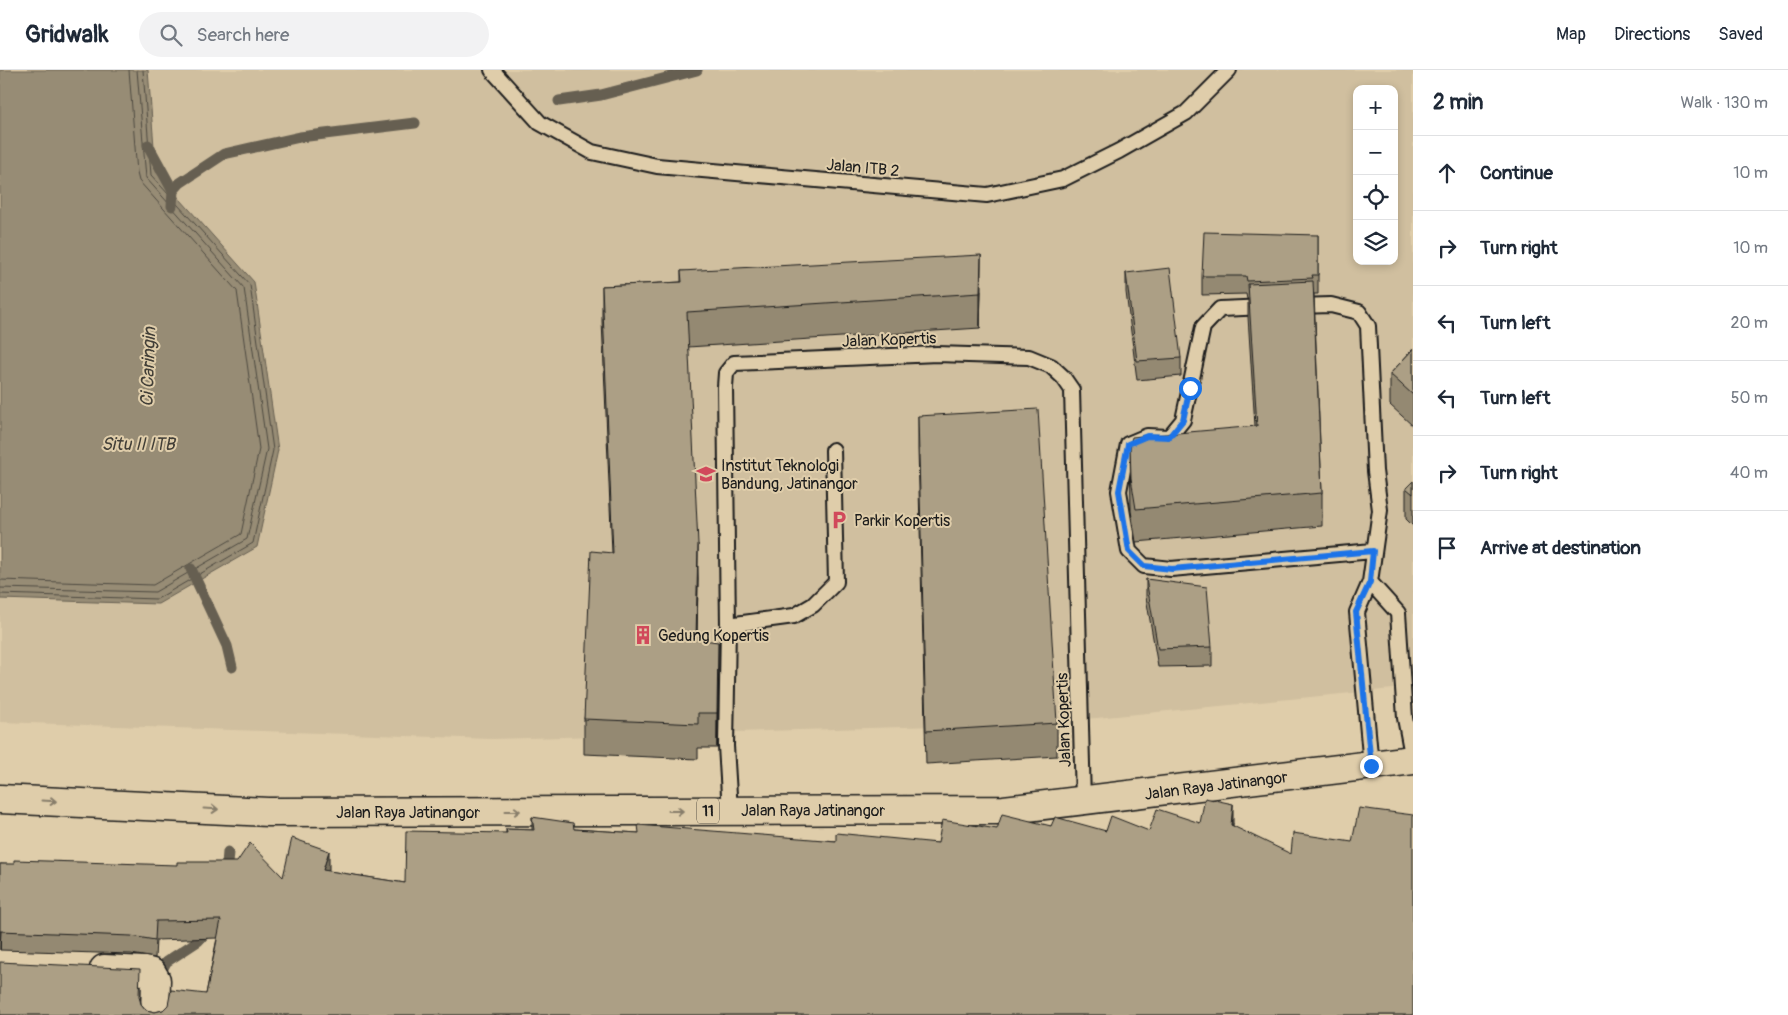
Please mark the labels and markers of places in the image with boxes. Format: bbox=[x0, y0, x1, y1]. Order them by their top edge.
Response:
place label: Institut Teknologi Bandung, Jatinangor bbox=[721, 456, 858, 494]
school or university icon: Institut Teknologi Bandung, Jatinangor bbox=[695, 463, 717, 485]
parking icon: Parkir Kopertis bbox=[828, 509, 850, 531]
place label: Parkir Kopertis bbox=[854, 511, 950, 531]
building icon: Gedung Kopertis bbox=[632, 624, 654, 646]
place label: Gedung Kopertis bbox=[658, 626, 769, 646]

